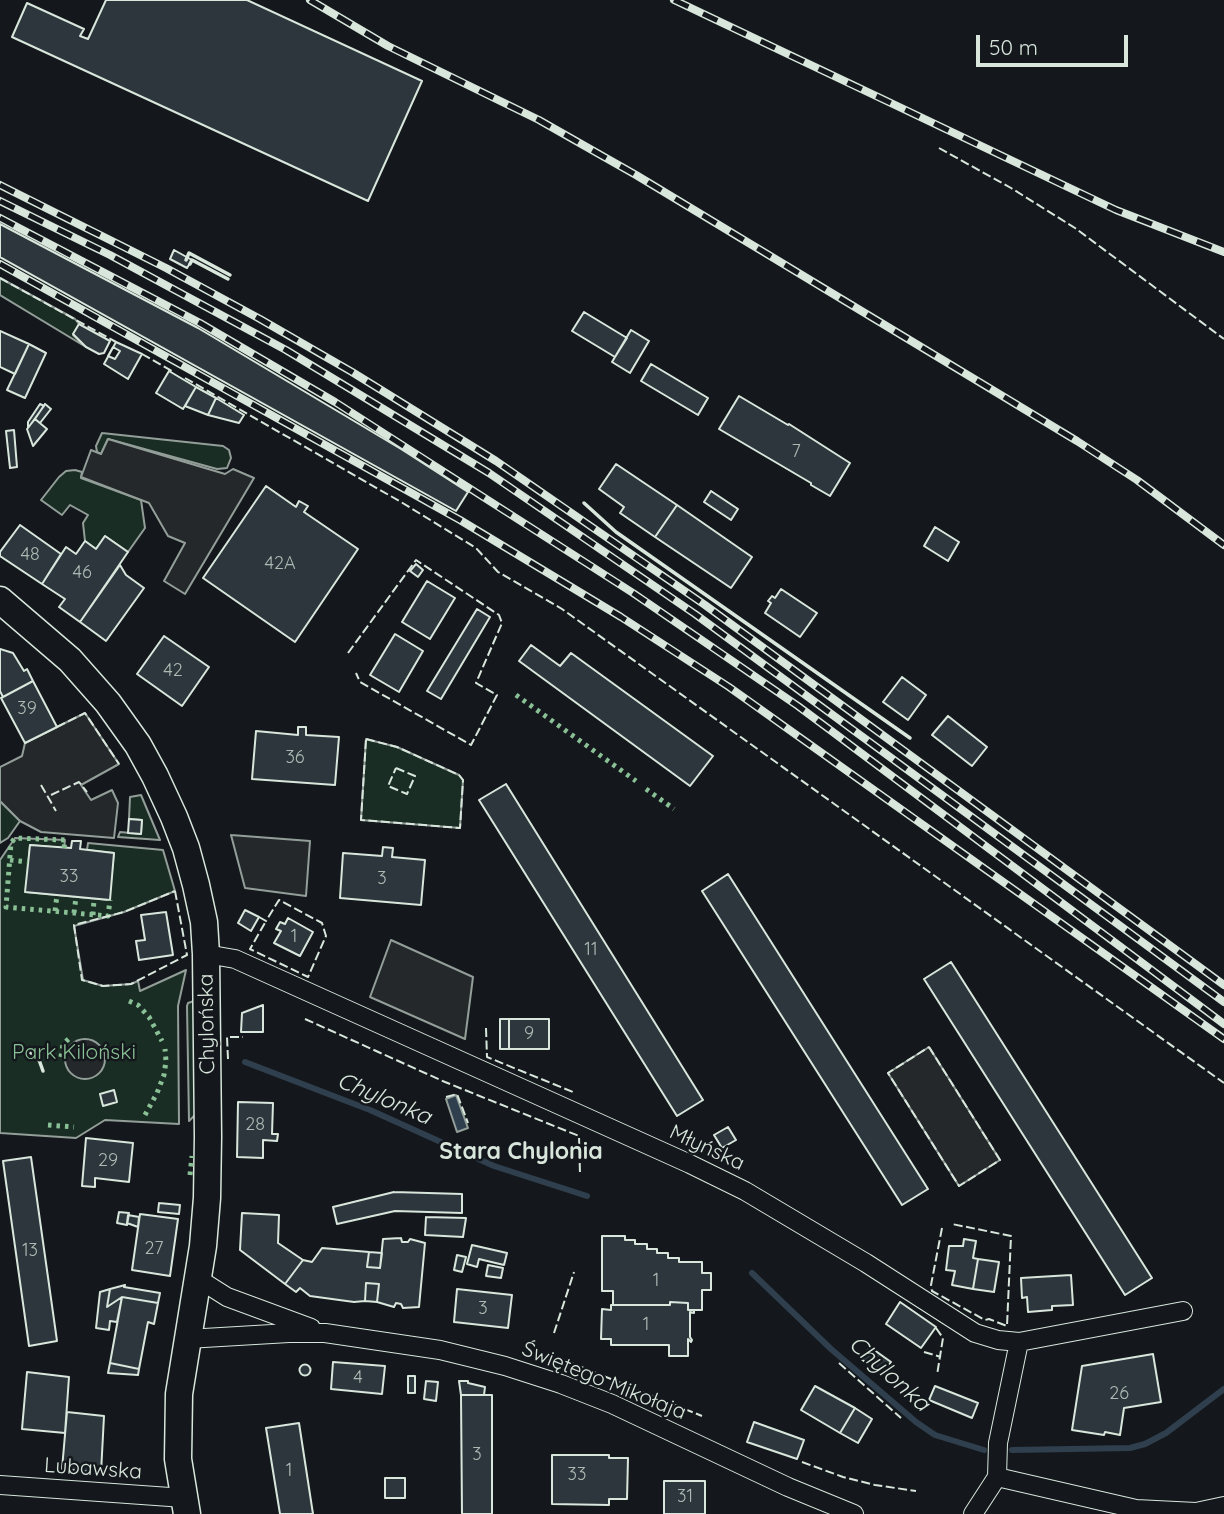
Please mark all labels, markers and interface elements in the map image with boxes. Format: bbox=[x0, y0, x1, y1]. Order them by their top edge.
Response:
scale bar bbox=[979, 21, 1131, 65]
text: 50 m bbox=[989, 34, 1038, 60]
house number: 7 bbox=[791, 441, 801, 463]
house number: 48 bbox=[20, 544, 40, 566]
house number: 42A bbox=[264, 553, 296, 575]
house number: 46 bbox=[72, 562, 92, 584]
house number: 42 bbox=[163, 660, 183, 682]
house number: 39 bbox=[17, 698, 37, 720]
house number: 36 bbox=[285, 747, 305, 769]
house number: 33 bbox=[60, 866, 78, 888]
house number: 3 bbox=[377, 868, 387, 890]
house number: 1 bbox=[291, 926, 297, 948]
house number: 11 bbox=[584, 939, 598, 961]
street label: Chylońska bbox=[194, 973, 220, 1075]
house number: 9 bbox=[524, 1023, 534, 1045]
park label: Park Kiloński bbox=[12, 1040, 136, 1066]
water label: Chylonka bbox=[333, 1067, 435, 1131]
house number: 28 bbox=[245, 1114, 265, 1136]
street label: Młyńska bbox=[665, 1120, 749, 1176]
district label: Stara Chylonia bbox=[439, 1138, 603, 1166]
house number: 29 bbox=[98, 1150, 118, 1172]
house number: 27 bbox=[145, 1238, 163, 1260]
house number: 13 bbox=[22, 1240, 38, 1262]
house number: 1 bbox=[653, 1270, 659, 1292]
house number: 3 bbox=[478, 1298, 488, 1320]
house number: 1 bbox=[643, 1314, 649, 1336]
water label: Chylonka bbox=[843, 1330, 935, 1418]
street label: Świętego Mikołaja bbox=[518, 1337, 690, 1425]
house number: 4 bbox=[353, 1367, 363, 1389]
house number: 26 bbox=[1109, 1383, 1129, 1405]
house number: 3 bbox=[472, 1444, 482, 1466]
street label: Lubawska bbox=[43, 1453, 143, 1485]
house number: 1 bbox=[286, 1460, 292, 1482]
house number: 33 bbox=[568, 1464, 586, 1486]
house number: 31 bbox=[677, 1486, 693, 1508]

